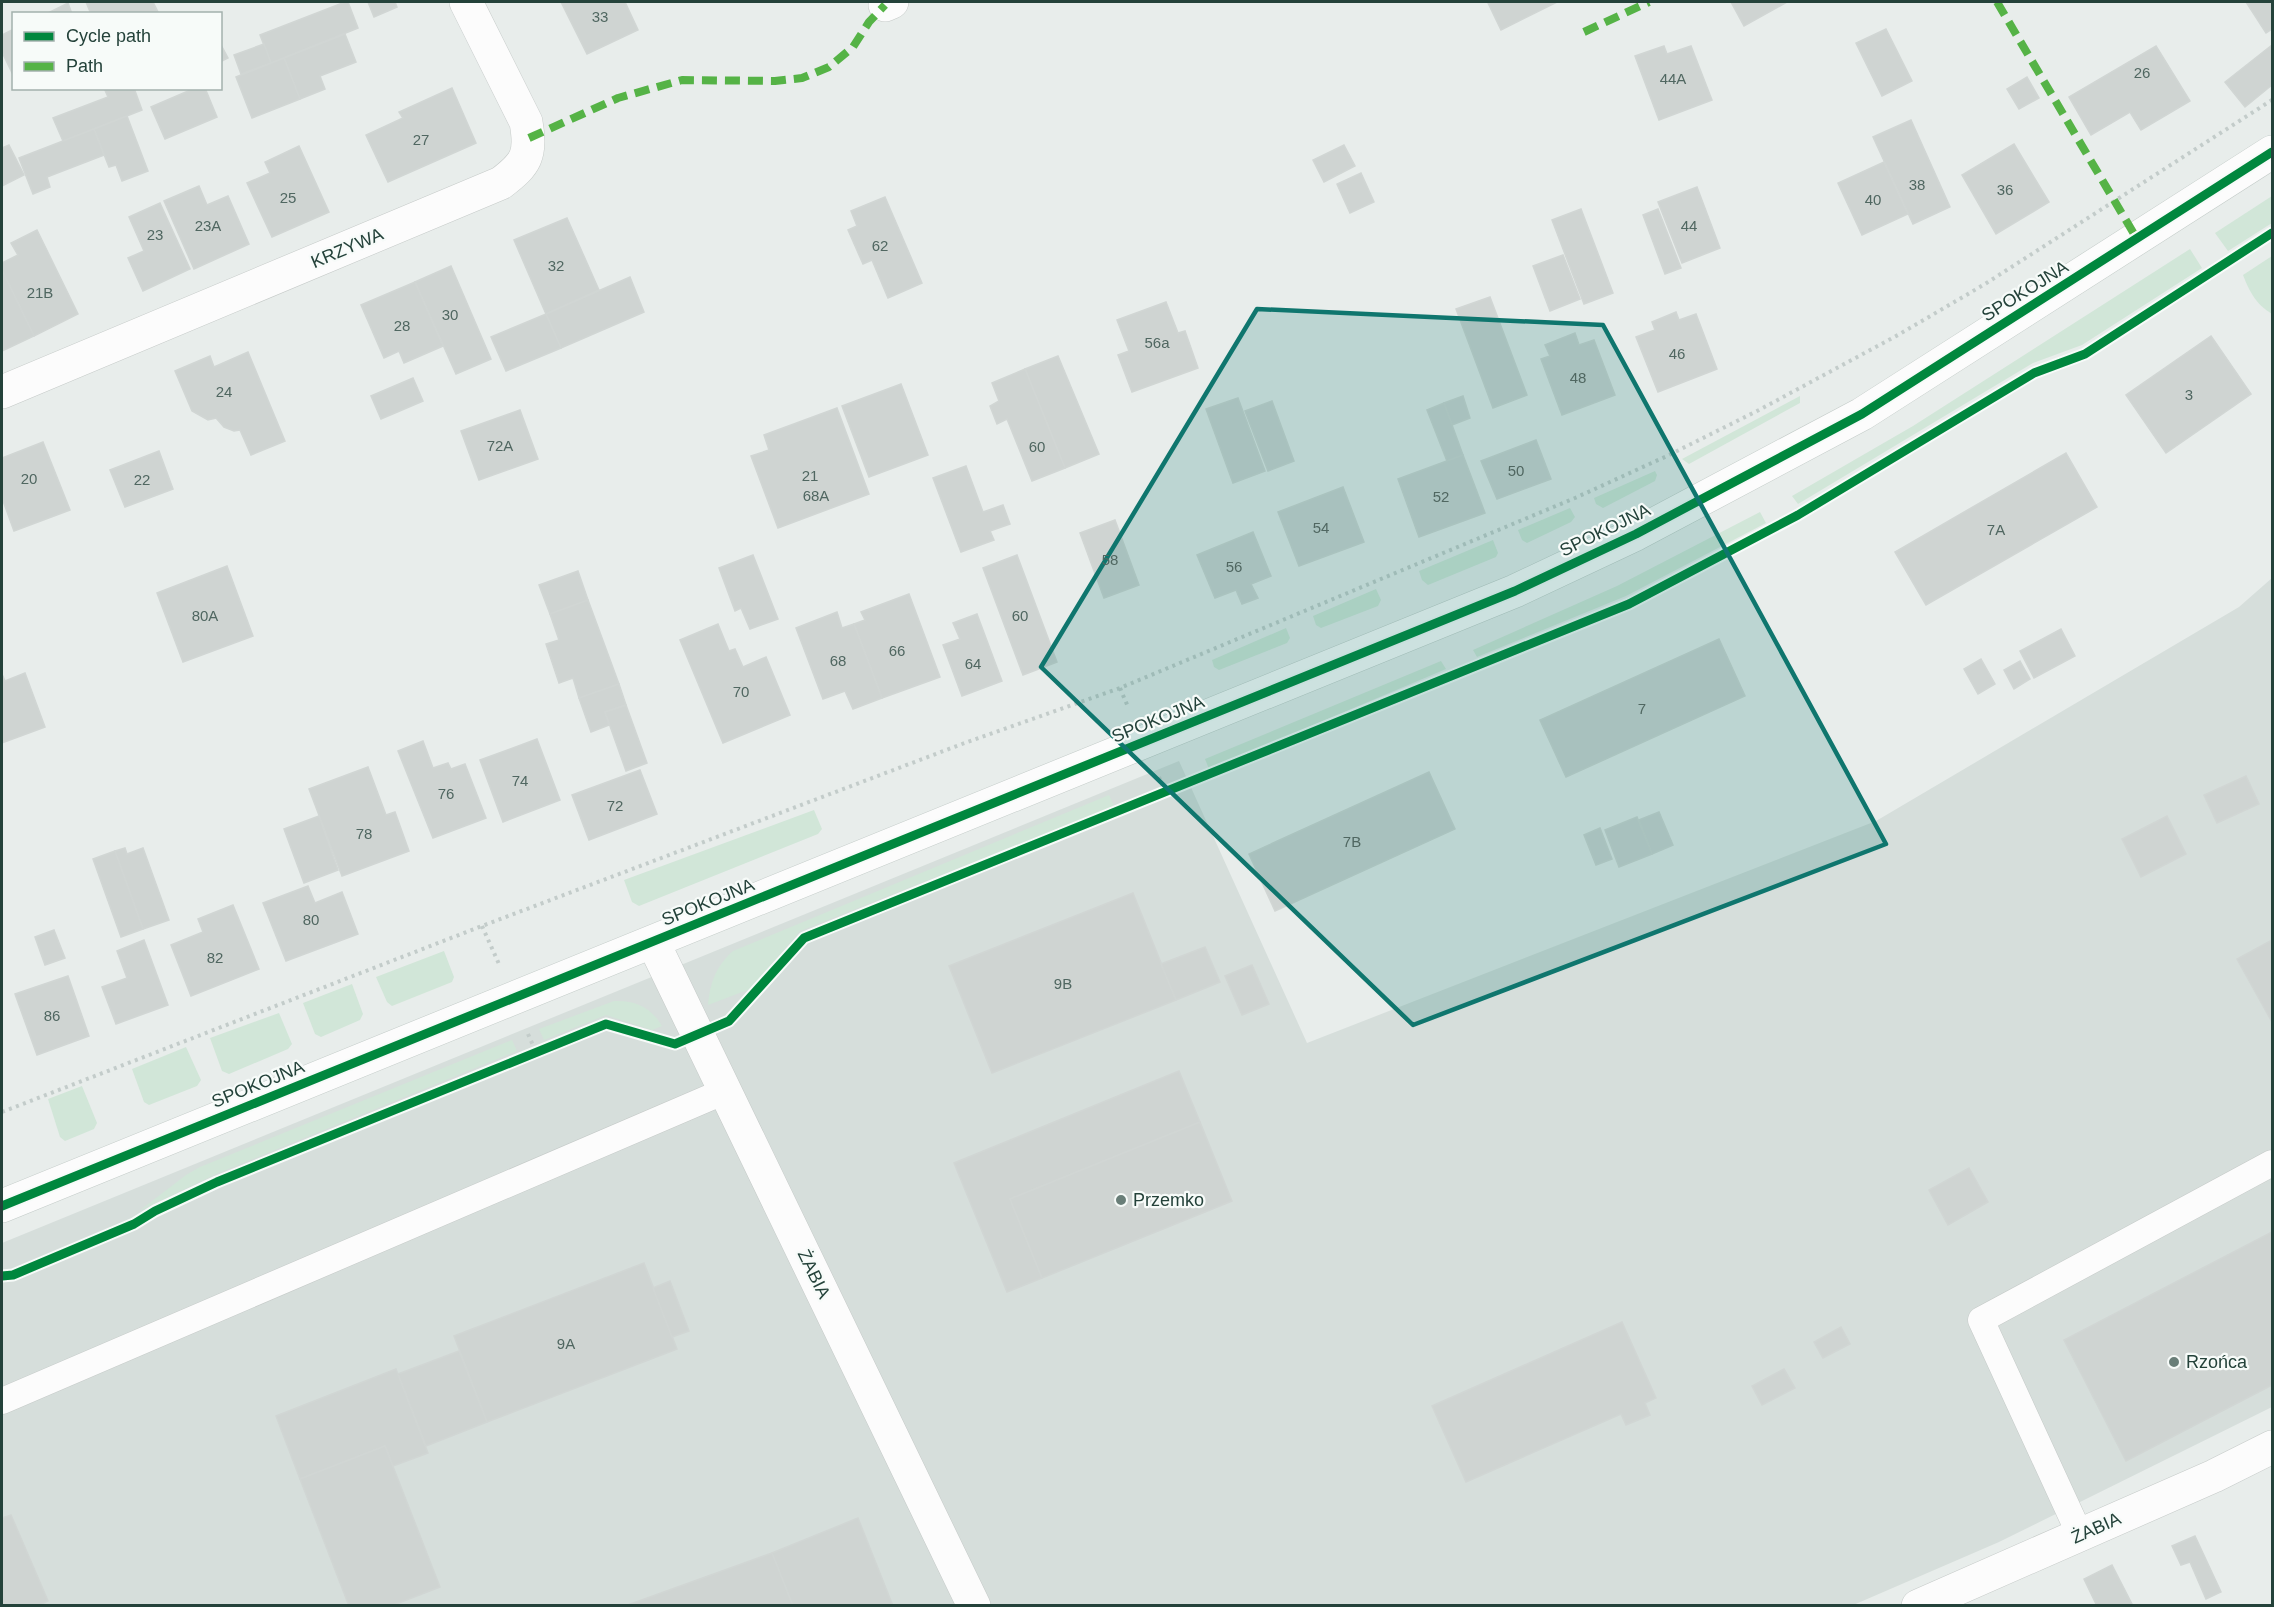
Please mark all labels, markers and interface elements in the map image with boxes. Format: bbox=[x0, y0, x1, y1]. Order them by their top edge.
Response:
house number: 33 bbox=[592, 8, 608, 25]
legend bbox=[12, 12, 222, 90]
text: Cycle path bbox=[66, 26, 151, 46]
text: Path bbox=[66, 56, 103, 76]
house number: 26 bbox=[2134, 64, 2150, 81]
house number: 44A bbox=[1660, 70, 1686, 87]
house number: 27 bbox=[413, 131, 429, 148]
house number: 38 bbox=[1909, 176, 1925, 193]
house number: 36 bbox=[1997, 181, 2013, 198]
house number: 25 bbox=[280, 189, 296, 206]
house number: 40 bbox=[1865, 191, 1881, 208]
house number: 23A bbox=[195, 217, 221, 234]
house number: 44 bbox=[1681, 217, 1697, 234]
street label: KRZYWA bbox=[308, 224, 386, 272]
house number: 23 bbox=[147, 226, 163, 243]
house number: 62 bbox=[872, 237, 888, 254]
house number: 32 bbox=[548, 257, 564, 274]
street label: SPOKOJNA bbox=[1978, 257, 2072, 325]
house number: 21B bbox=[27, 284, 53, 301]
house number: 30 bbox=[442, 306, 458, 323]
house number: 28 bbox=[394, 317, 410, 334]
house number: 56a bbox=[1144, 334, 1170, 351]
house number: 46 bbox=[1669, 345, 1685, 362]
house number: 48 bbox=[1570, 369, 1586, 386]
house number: 24 bbox=[216, 383, 232, 400]
house number: 3 bbox=[2185, 386, 2193, 403]
house number: 72A bbox=[487, 437, 513, 454]
house number: 60 bbox=[1029, 438, 1045, 455]
house number: 50 bbox=[1508, 462, 1524, 479]
house number: 21 bbox=[802, 467, 818, 484]
house number: 20 bbox=[21, 470, 37, 487]
house number: 22 bbox=[134, 471, 150, 488]
house number: 68A bbox=[803, 487, 829, 504]
house number: 52 bbox=[1433, 488, 1449, 505]
street label: SPOKOJNA bbox=[1557, 500, 1653, 560]
house number: 54 bbox=[1313, 519, 1329, 536]
house number: 7A bbox=[1987, 521, 2005, 538]
house number: 58 bbox=[1102, 551, 1118, 568]
house number: 56 bbox=[1226, 558, 1242, 575]
house number: 80A bbox=[192, 607, 218, 624]
house number: 60 bbox=[1012, 607, 1028, 624]
house number: 66 bbox=[889, 642, 905, 659]
house number: 68 bbox=[830, 652, 846, 669]
house number: 64 bbox=[965, 655, 981, 672]
house number: 70 bbox=[733, 683, 749, 700]
street label: SPOKOJNA bbox=[1109, 691, 1207, 747]
house number: 7 bbox=[1638, 700, 1646, 717]
house number: 74 bbox=[512, 772, 528, 789]
house number: 76 bbox=[438, 785, 454, 802]
house number: 72 bbox=[607, 797, 623, 814]
house number: 78 bbox=[356, 825, 372, 842]
house number: 7B bbox=[1343, 833, 1361, 850]
street label: SPOKOJNA bbox=[659, 874, 757, 930]
house number: 80 bbox=[303, 911, 319, 928]
house number: 82 bbox=[207, 949, 223, 966]
house number: 9B bbox=[1054, 975, 1072, 992]
house number: 86 bbox=[44, 1007, 60, 1024]
street label: SPOKOJNA bbox=[209, 1056, 307, 1112]
place label: Przemko bbox=[1133, 1190, 1204, 1210]
marker: Przemko bbox=[1114, 1193, 1128, 1207]
street label: ŻABIA bbox=[794, 1246, 834, 1302]
house number: 9A bbox=[557, 1335, 575, 1352]
place label: Rzońca bbox=[2186, 1352, 2248, 1372]
marker: Rzońca bbox=[2167, 1355, 2181, 1369]
street label: ŻABIA bbox=[2068, 1508, 2124, 1548]

